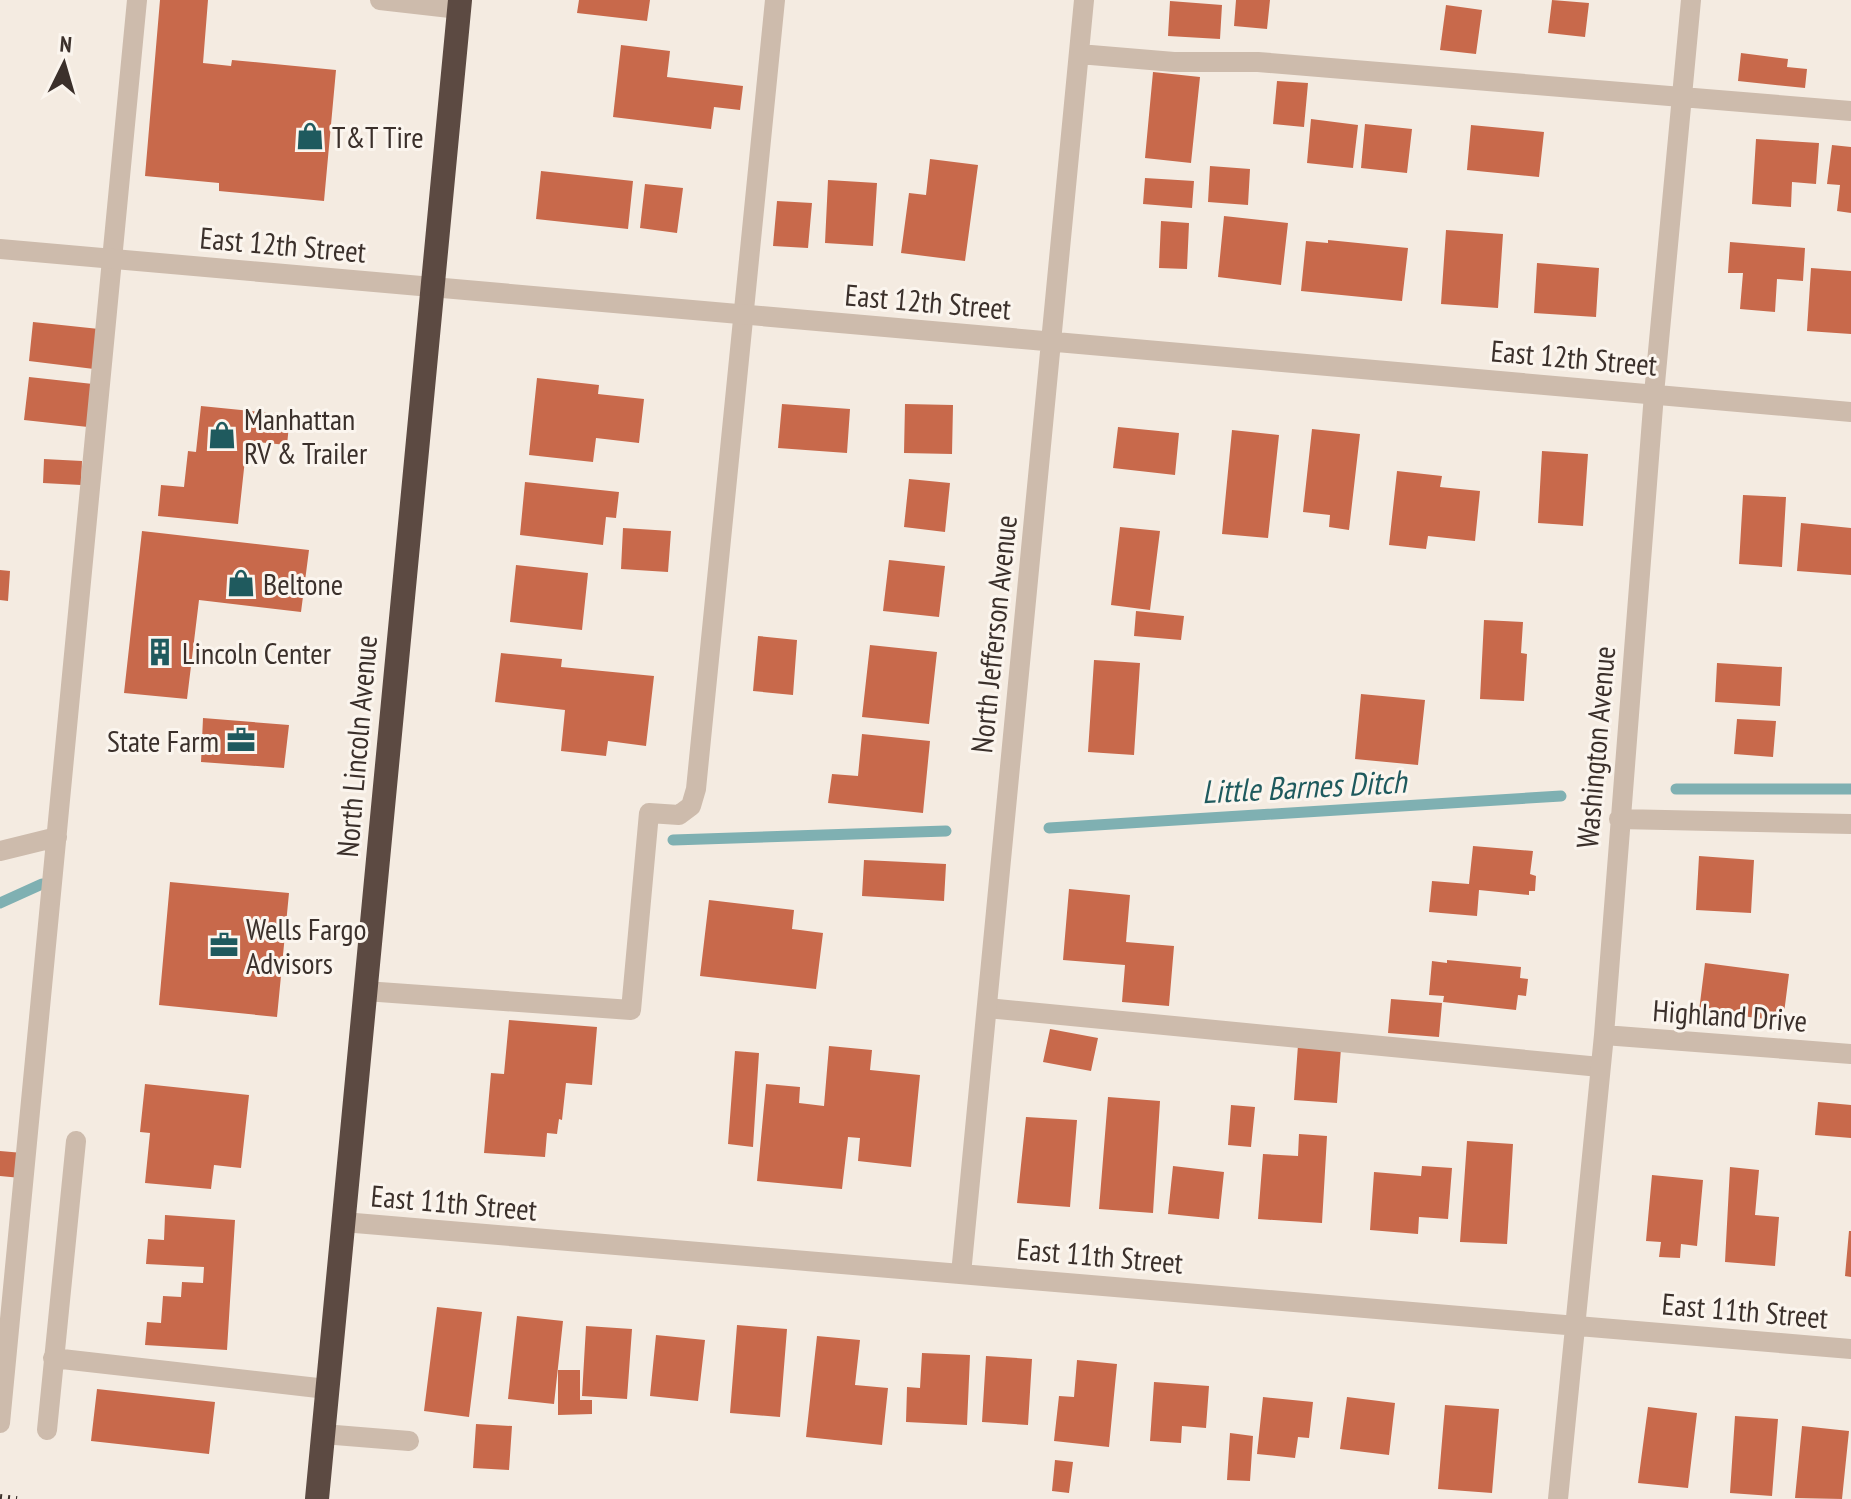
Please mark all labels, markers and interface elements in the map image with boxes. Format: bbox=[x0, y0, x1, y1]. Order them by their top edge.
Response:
north arrow bbox=[24, 24, 104, 104]
text: N bbox=[59, 30, 73, 59]
place label: T&T Tire bbox=[332, 117, 424, 156]
shop icon: T&T Tire bbox=[295, 121, 325, 151]
street label: East 12th Street bbox=[198, 217, 368, 271]
street label: East 12th Street bbox=[843, 274, 1013, 328]
street label: East 12th Street bbox=[1489, 330, 1659, 384]
place label: Manhattan RV & Trailer bbox=[244, 399, 368, 472]
shop icon: Manhattan RV & Trailer bbox=[207, 420, 237, 450]
street label: North Jefferson Avenue bbox=[961, 513, 1025, 755]
place label: Beltone bbox=[263, 564, 343, 603]
shop icon: Beltone bbox=[226, 568, 256, 598]
place label: Lincoln Center bbox=[182, 633, 332, 672]
street label: North Lincoln Avenue bbox=[327, 633, 385, 859]
building icon: Lincoln Center bbox=[145, 637, 175, 667]
street label: Washington Avenue bbox=[1567, 644, 1623, 850]
place label: State Farm bbox=[107, 721, 219, 760]
office icon: State Farm bbox=[226, 725, 256, 755]
water label: Little Barnes Ditch bbox=[1201, 760, 1409, 812]
place label: Wells Fargo Advisors bbox=[246, 909, 366, 982]
office icon: Wells Fargo Advisors bbox=[209, 930, 239, 960]
street label: Highland Drive bbox=[1651, 990, 1809, 1040]
street label: East 11th Street bbox=[369, 1175, 539, 1229]
street label: East 11th Street bbox=[1015, 1228, 1185, 1282]
street label: East 11th Street bbox=[1660, 1283, 1830, 1337]

